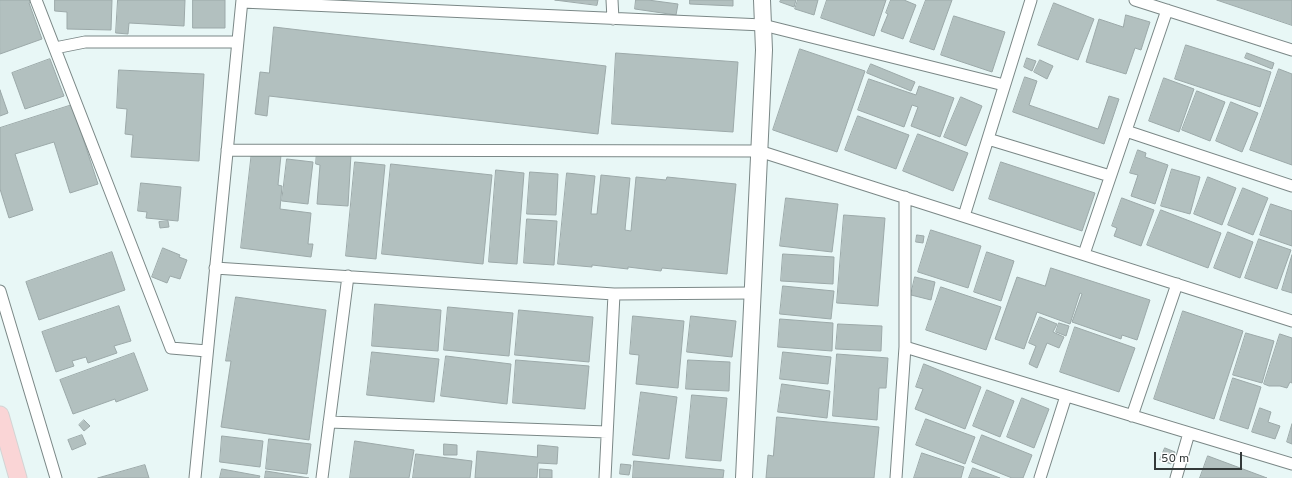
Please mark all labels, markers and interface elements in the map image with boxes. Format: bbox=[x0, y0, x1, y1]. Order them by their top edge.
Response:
scale bar bbox=[1156, 444, 1244, 470]
text: 50 m bbox=[1161, 451, 1189, 467]

